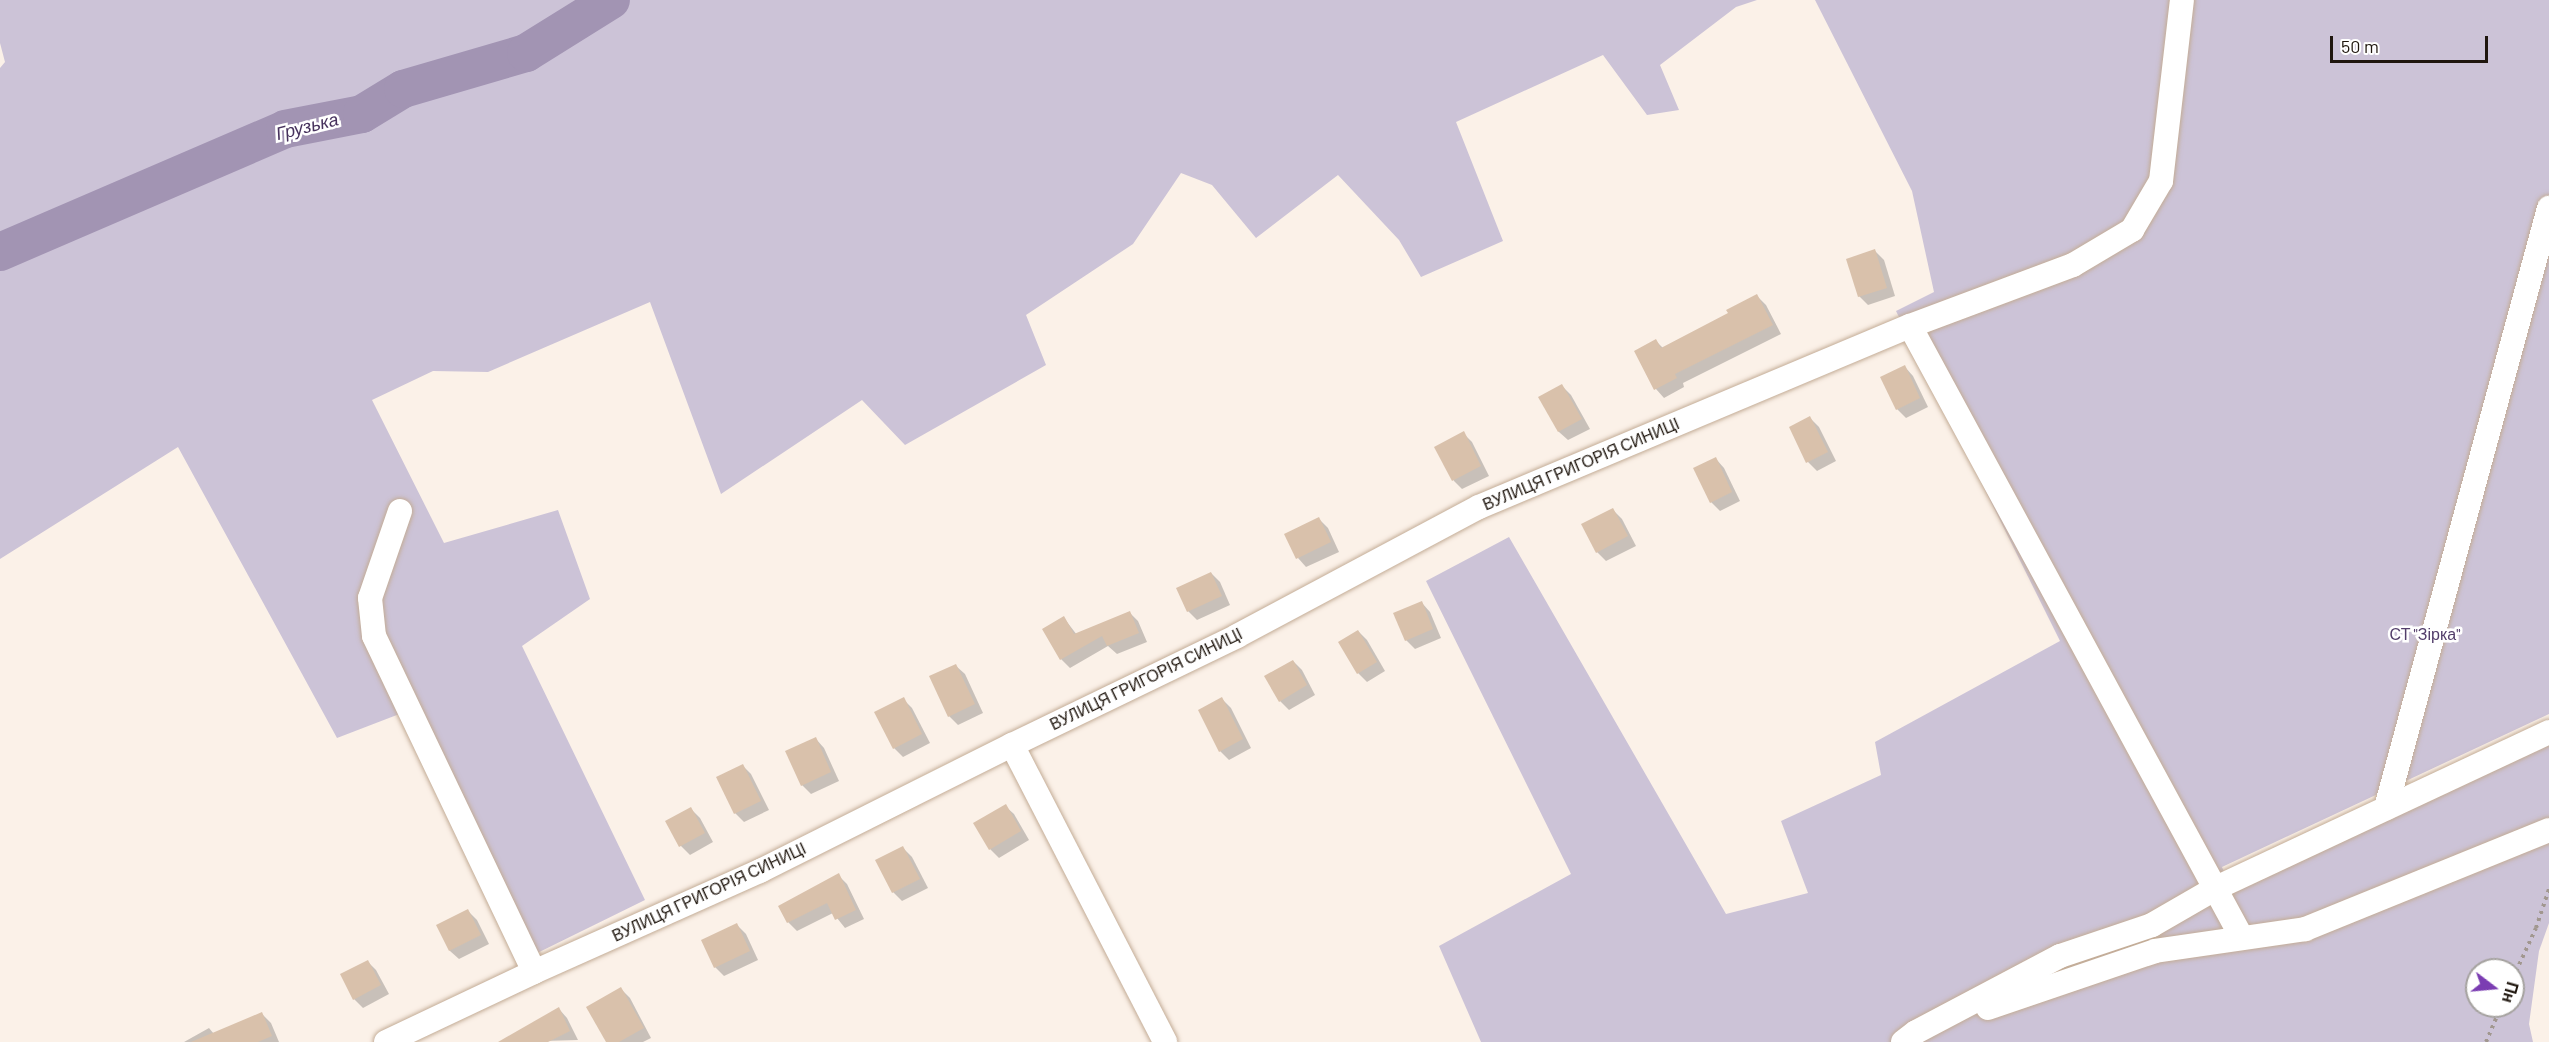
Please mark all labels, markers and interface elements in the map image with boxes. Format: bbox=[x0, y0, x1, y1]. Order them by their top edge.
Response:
scale bar bbox=[2333, 24, 2490, 62]
text: 50 m bbox=[2341, 35, 2379, 57]
water label: Грузька bbox=[273, 108, 341, 144]
street label: ВУЛИЦЯ ГРИГОРІЯ СИНИЦІ bbox=[1480, 414, 1682, 514]
street label: ВУЛИЦЯ ГРИГОРІЯ СИНИЦІ bbox=[1047, 624, 1245, 734]
park label: СТ "Зірка" bbox=[2390, 624, 2460, 644]
street label: ВУЛИЦЯ ГРИГОРІЯ СИНИЦІ bbox=[609, 839, 809, 945]
north arrow bbox=[2465, 958, 2525, 1018]
text: Пн bbox=[2499, 980, 2523, 1005]

